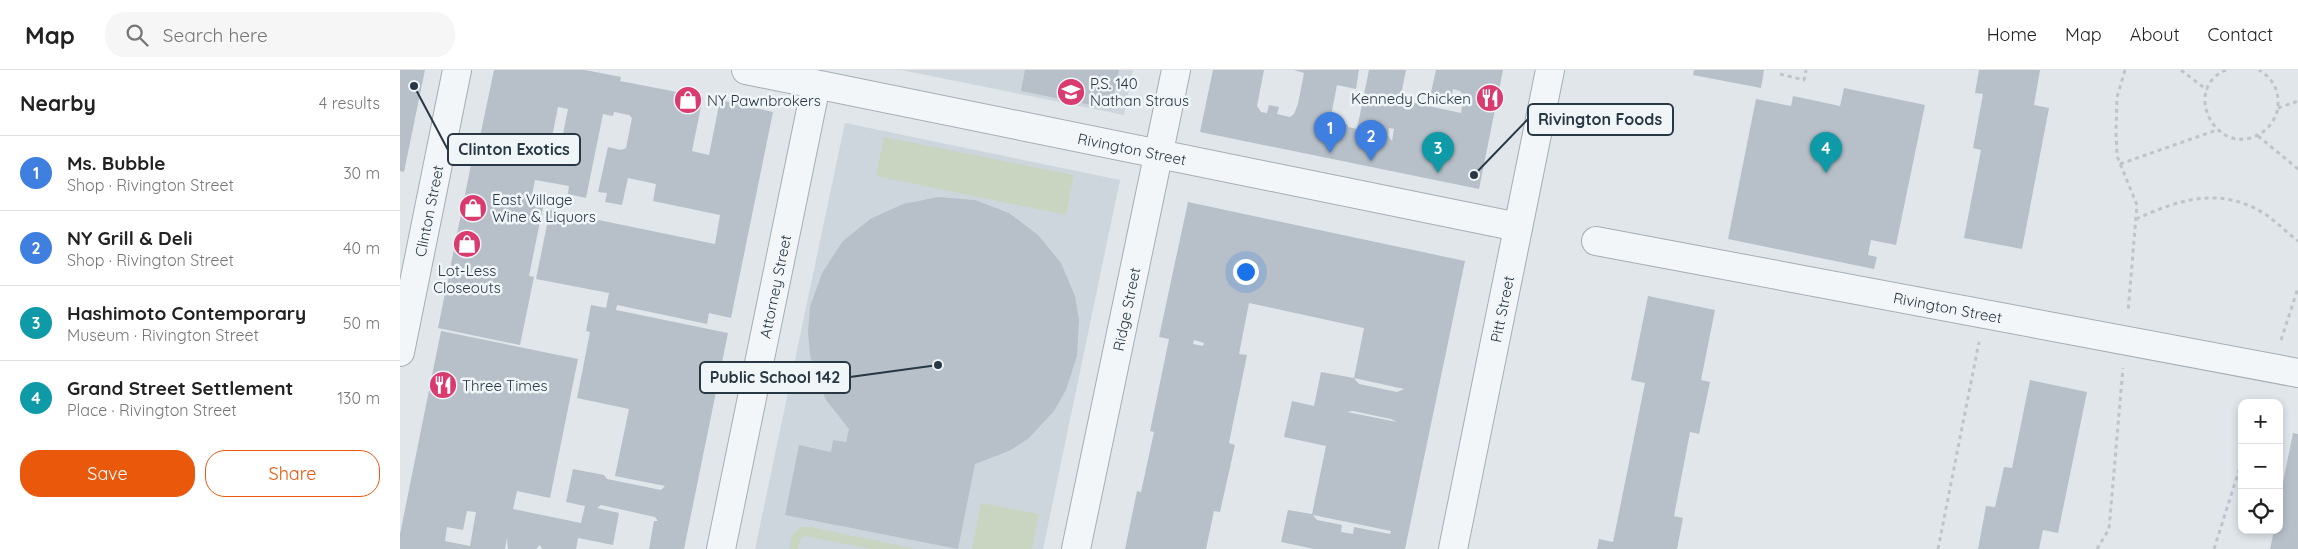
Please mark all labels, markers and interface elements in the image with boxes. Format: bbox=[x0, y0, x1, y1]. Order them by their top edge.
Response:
search box bbox=[105, 12, 455, 57]
text: Map bbox=[25, 20, 75, 50]
icon: search bbox=[123, 21, 151, 49]
text: Search here bbox=[163, 23, 268, 47]
text: Home bbox=[1987, 23, 2037, 46]
text: Map bbox=[2065, 23, 2102, 46]
text: About bbox=[2130, 23, 2180, 46]
text: Contact bbox=[2208, 23, 2273, 46]
place label: P.S. 140 Nathan Straus bbox=[1090, 74, 1189, 110]
school or university icon: P.S. 140 Nathan Straus bbox=[1056, 77, 1086, 107]
restaurant icon: Kennedy Chicken bbox=[1475, 83, 1505, 113]
shop icon: NY Pawnbrokers bbox=[673, 85, 703, 115]
place label: Kennedy Chicken bbox=[1351, 89, 1471, 108]
text: Nearby bbox=[20, 90, 96, 116]
place label: NY Pawnbrokers bbox=[707, 91, 821, 110]
text: 4 results bbox=[319, 93, 380, 113]
callout: Rivington Foods bbox=[1528, 104, 1673, 135]
text: Rivington Foods bbox=[1538, 109, 1662, 129]
pin: 1 bbox=[1314, 112, 1346, 153]
pin: 2 bbox=[1355, 120, 1387, 161]
street label: Rivington Street bbox=[1076, 128, 1188, 169]
pin: 3 bbox=[1422, 132, 1454, 173]
pin: 4 bbox=[1810, 132, 1842, 173]
callout: Clinton Exotics bbox=[448, 134, 580, 165]
text: Clinton Exotics bbox=[458, 139, 570, 159]
text: Ms. Bubble bbox=[67, 151, 165, 175]
text: 1 bbox=[33, 163, 39, 183]
text: 30 m bbox=[343, 163, 380, 183]
street label: Clinton Street bbox=[410, 163, 447, 258]
text: Shop · Rivington Street bbox=[67, 175, 234, 195]
place label: East Village Wine & Liquors bbox=[492, 190, 596, 226]
shop icon: East Village Wine & Liquors bbox=[458, 193, 488, 223]
text: NY Grill & Deli bbox=[67, 226, 193, 250]
shop icon: Lot-Less Closeouts bbox=[452, 229, 482, 259]
street label: Attorney Street bbox=[755, 233, 795, 340]
text: 2 bbox=[31, 238, 41, 258]
text: 40 m bbox=[343, 238, 380, 258]
text: Shop · Rivington Street bbox=[67, 250, 234, 270]
your location bbox=[1233, 259, 1259, 285]
place label: Lot-Less Closeouts bbox=[433, 261, 501, 297]
street label: Ridge Street bbox=[1108, 266, 1144, 353]
street label: Pitt Street bbox=[1486, 274, 1518, 344]
street label: Rivington Street bbox=[1892, 288, 2004, 327]
text: Hashimoto Contemporary bbox=[67, 301, 306, 325]
text: 3 bbox=[32, 313, 40, 333]
text: 50 m bbox=[343, 313, 380, 333]
text: Museum · Rivington Street bbox=[67, 325, 259, 345]
callout: Public School 142 bbox=[700, 362, 850, 393]
text: Public School 142 bbox=[710, 367, 840, 387]
restaurant icon: Three Times bbox=[428, 370, 458, 400]
text: Grand Street Settlement bbox=[67, 376, 293, 400]
place label: Three Times bbox=[462, 376, 548, 395]
text: 4 bbox=[31, 388, 41, 408]
text: 130 m bbox=[337, 388, 380, 408]
map controls bbox=[2238, 399, 2283, 534]
button: + bbox=[2238, 399, 2283, 444]
text: Place · Rivington Street bbox=[67, 400, 237, 420]
button: − bbox=[2238, 444, 2283, 489]
button: Save bbox=[20, 450, 195, 497]
button: Share bbox=[205, 450, 380, 497]
button: locate bbox=[2238, 489, 2283, 534]

